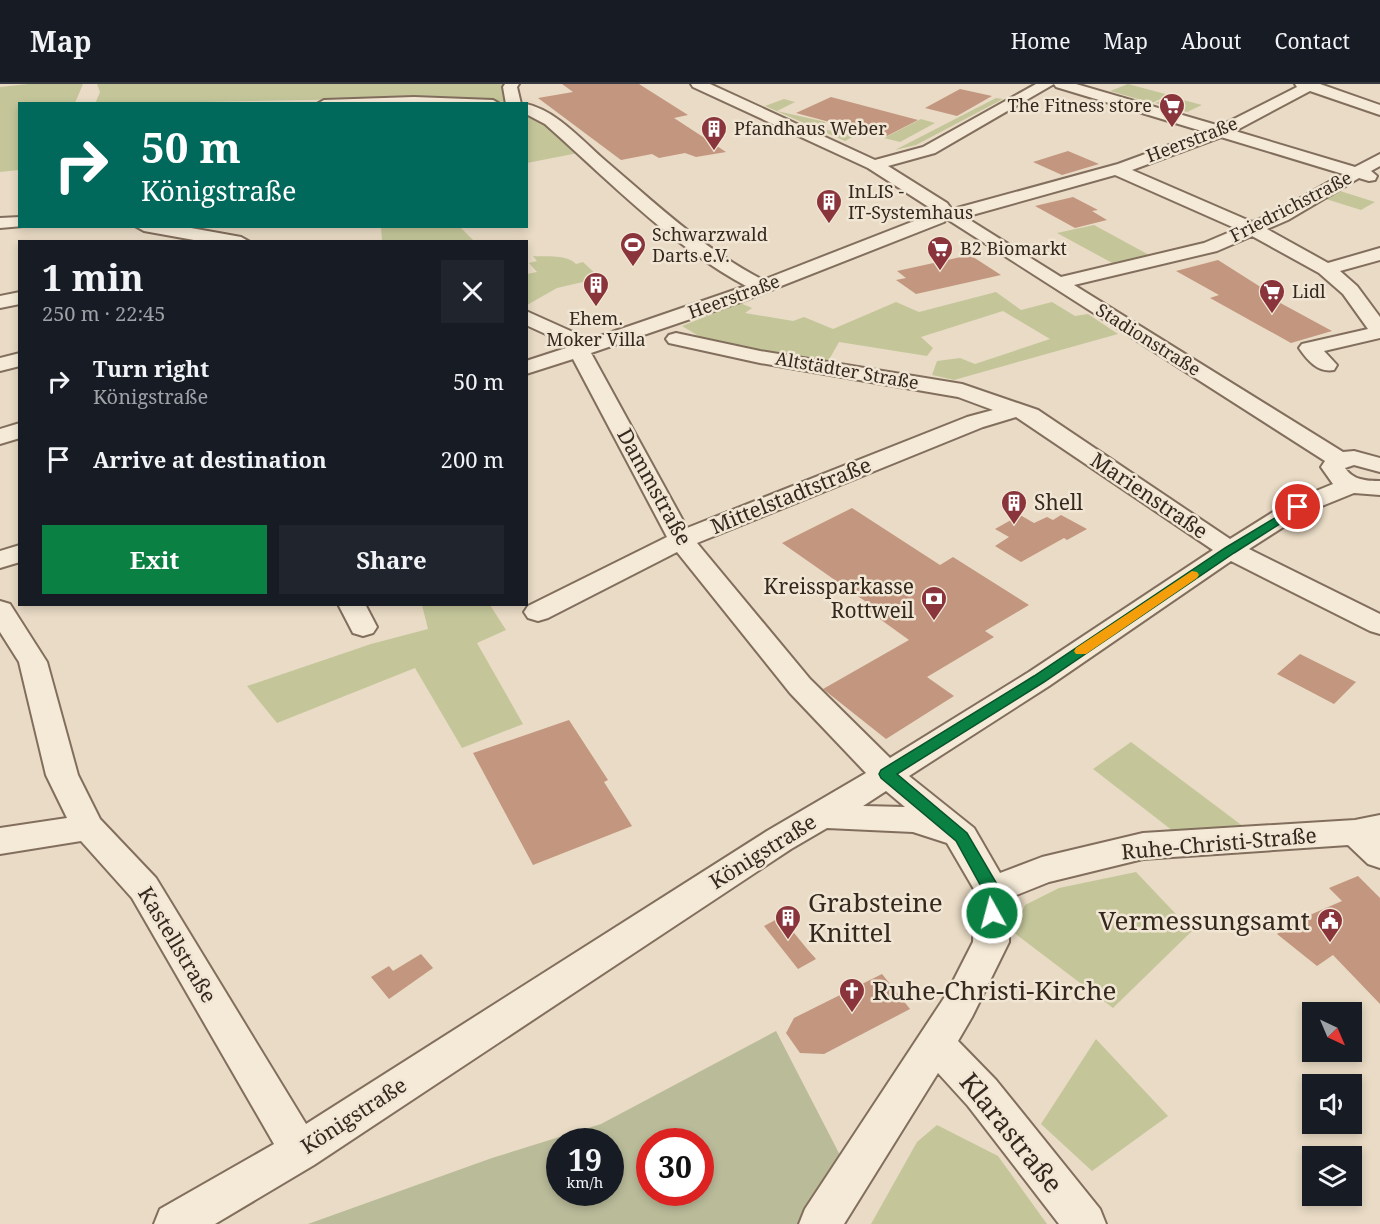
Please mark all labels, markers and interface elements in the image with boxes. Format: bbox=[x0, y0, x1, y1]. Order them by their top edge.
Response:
text: Map bbox=[30, 22, 92, 60]
text: Home bbox=[1011, 27, 1071, 55]
text: Map bbox=[1104, 27, 1148, 55]
text: About bbox=[1181, 27, 1242, 55]
text: Contact bbox=[1275, 27, 1350, 55]
supermarket icon: The Fitness store bbox=[1157, 91, 1187, 129]
place label: The Fitness store bbox=[1007, 93, 1152, 117]
street label: Heerstraße bbox=[1143, 111, 1241, 167]
building icon: Pfandhaus Weber bbox=[699, 114, 729, 152]
place label: Pfandhaus Weber bbox=[734, 116, 887, 140]
text: 50 m bbox=[141, 118, 241, 175]
icon: right bbox=[42, 126, 120, 204]
street label: Friedrichstraße bbox=[1225, 165, 1356, 247]
text: Königstraße bbox=[141, 172, 297, 209]
place label: InLIS - IT-Systemhaus bbox=[848, 179, 973, 224]
building icon: InLIS - IT-Systemhaus bbox=[814, 187, 844, 225]
place label: Schwarzwald Darts e.V. bbox=[652, 222, 768, 267]
sports icon: Schwarzwald Darts e.V. bbox=[618, 230, 648, 268]
supermarket icon: B2 Biomarkt bbox=[925, 234, 955, 272]
place label: B2 Biomarkt bbox=[960, 236, 1067, 260]
text: 1 min bbox=[42, 253, 144, 302]
button: close bbox=[441, 260, 504, 323]
street label: Heerstraße bbox=[684, 268, 783, 324]
building icon: Ehem. Moker Villa bbox=[581, 270, 611, 308]
supermarket icon: Lidl bbox=[1257, 277, 1287, 315]
place label: Lidl bbox=[1292, 279, 1326, 303]
street label: Stadionstraße bbox=[1092, 297, 1205, 381]
text: 250 m · 22:45 bbox=[42, 300, 165, 327]
place label: Ehem. Moker Villa bbox=[546, 306, 646, 351]
street label: Altstädter Straße bbox=[774, 346, 921, 394]
text: Turn right bbox=[93, 353, 209, 383]
icon: right bbox=[42, 365, 75, 398]
text: 50 m bbox=[453, 366, 504, 396]
text: Königstraße bbox=[93, 383, 208, 410]
street label: Dammstraße bbox=[611, 423, 699, 550]
icon: arrive bbox=[42, 443, 75, 476]
text: Arrive at destination bbox=[93, 444, 327, 474]
text: 200 m bbox=[441, 444, 504, 474]
street label: Marienstraße bbox=[1085, 446, 1214, 545]
street label: Mittelstadtstraße bbox=[706, 450, 875, 540]
pin bbox=[1272, 481, 1323, 532]
building icon: Shell bbox=[999, 488, 1029, 526]
place label: Shell bbox=[1034, 488, 1084, 516]
icon: arrive bbox=[1281, 490, 1314, 523]
button: Exit bbox=[42, 525, 267, 594]
button: Share bbox=[279, 525, 504, 594]
place label: Kreissparkasse Rottweil bbox=[764, 572, 914, 624]
bank icon: Kreissparkasse Rottweil bbox=[919, 584, 949, 622]
street label: Königstraße bbox=[704, 807, 821, 895]
street label: Ruhe-Christi-Straße bbox=[1120, 821, 1318, 865]
street label: Kastellstraße bbox=[132, 881, 223, 1008]
position arrow bbox=[960, 881, 1024, 945]
place label: Grabsteine Knittel bbox=[808, 884, 943, 950]
place label: Vermessungsamt bbox=[1099, 902, 1310, 938]
building icon: Grabsteine Knittel bbox=[773, 903, 803, 941]
public building icon: Vermessungsamt bbox=[1315, 906, 1345, 944]
place label: Ruhe-Christi-Kirche bbox=[872, 972, 1116, 1008]
church icon: Ruhe-Christi-Kirche bbox=[837, 976, 867, 1014]
north arrow bbox=[1302, 1002, 1362, 1062]
map controls bbox=[1302, 1002, 1362, 1206]
street label: Klarastraße bbox=[952, 1065, 1071, 1200]
street label: Königstraße bbox=[295, 1070, 412, 1160]
button: sound bbox=[1302, 1074, 1362, 1134]
speed limit sign: 30 bbox=[636, 1128, 714, 1206]
text: 19 bbox=[568, 1139, 602, 1180]
button: layers bbox=[1302, 1146, 1362, 1206]
text: km/h bbox=[567, 1172, 603, 1192]

